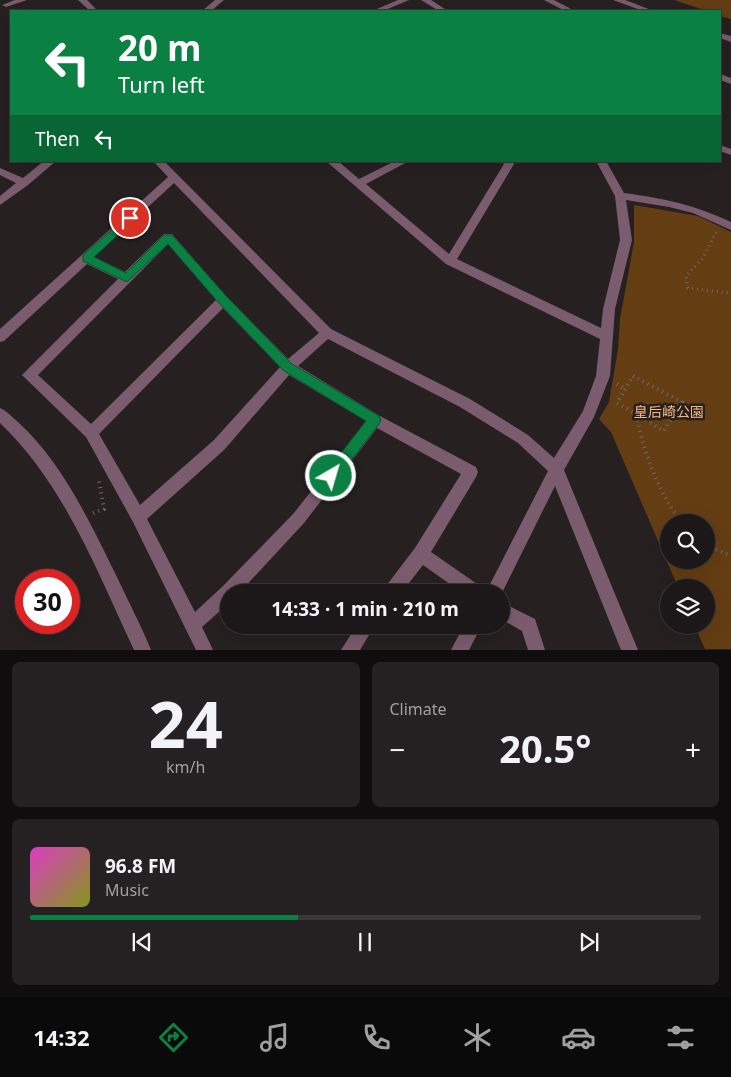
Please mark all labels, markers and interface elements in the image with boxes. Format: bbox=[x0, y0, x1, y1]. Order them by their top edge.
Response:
text: 20 m bbox=[118, 24, 201, 71]
icon: left bbox=[35, 30, 100, 95]
text: Turn left bbox=[118, 69, 205, 99]
icon: left bbox=[90, 125, 118, 153]
text: Then bbox=[35, 126, 80, 152]
pin bbox=[109, 197, 151, 239]
icon: arrive bbox=[116, 204, 144, 232]
park label: 皇后崎公園 bbox=[634, 402, 704, 421]
position arrow bbox=[304, 449, 356, 501]
map controls bbox=[660, 514, 715, 634]
button: search bbox=[660, 514, 715, 569]
speed limit sign: 30 bbox=[15, 569, 80, 634]
button: layers bbox=[660, 579, 715, 634]
text: 14:33 · 1 min · 210 m bbox=[271, 596, 459, 622]
text: 24 bbox=[149, 679, 223, 767]
text: Climate bbox=[390, 698, 447, 720]
text: 20.5° bbox=[499, 722, 591, 774]
text: − bbox=[390, 730, 406, 768]
text: + bbox=[685, 730, 701, 768]
text: km/h bbox=[166, 756, 205, 778]
text: 96.8 FM bbox=[105, 853, 176, 879]
text: Music bbox=[105, 879, 149, 901]
icon: previous bbox=[128, 928, 156, 956]
icon: pause bbox=[351, 928, 379, 956]
icon: next bbox=[575, 928, 603, 956]
icon: directions bbox=[156, 1020, 191, 1055]
icon: music bbox=[257, 1020, 292, 1055]
icon: phone bbox=[359, 1020, 394, 1055]
icon: climate bbox=[460, 1020, 495, 1055]
icon: car bbox=[561, 1020, 596, 1055]
icon: filters bbox=[663, 1020, 698, 1055]
text: 14:32 bbox=[33, 1022, 90, 1052]

